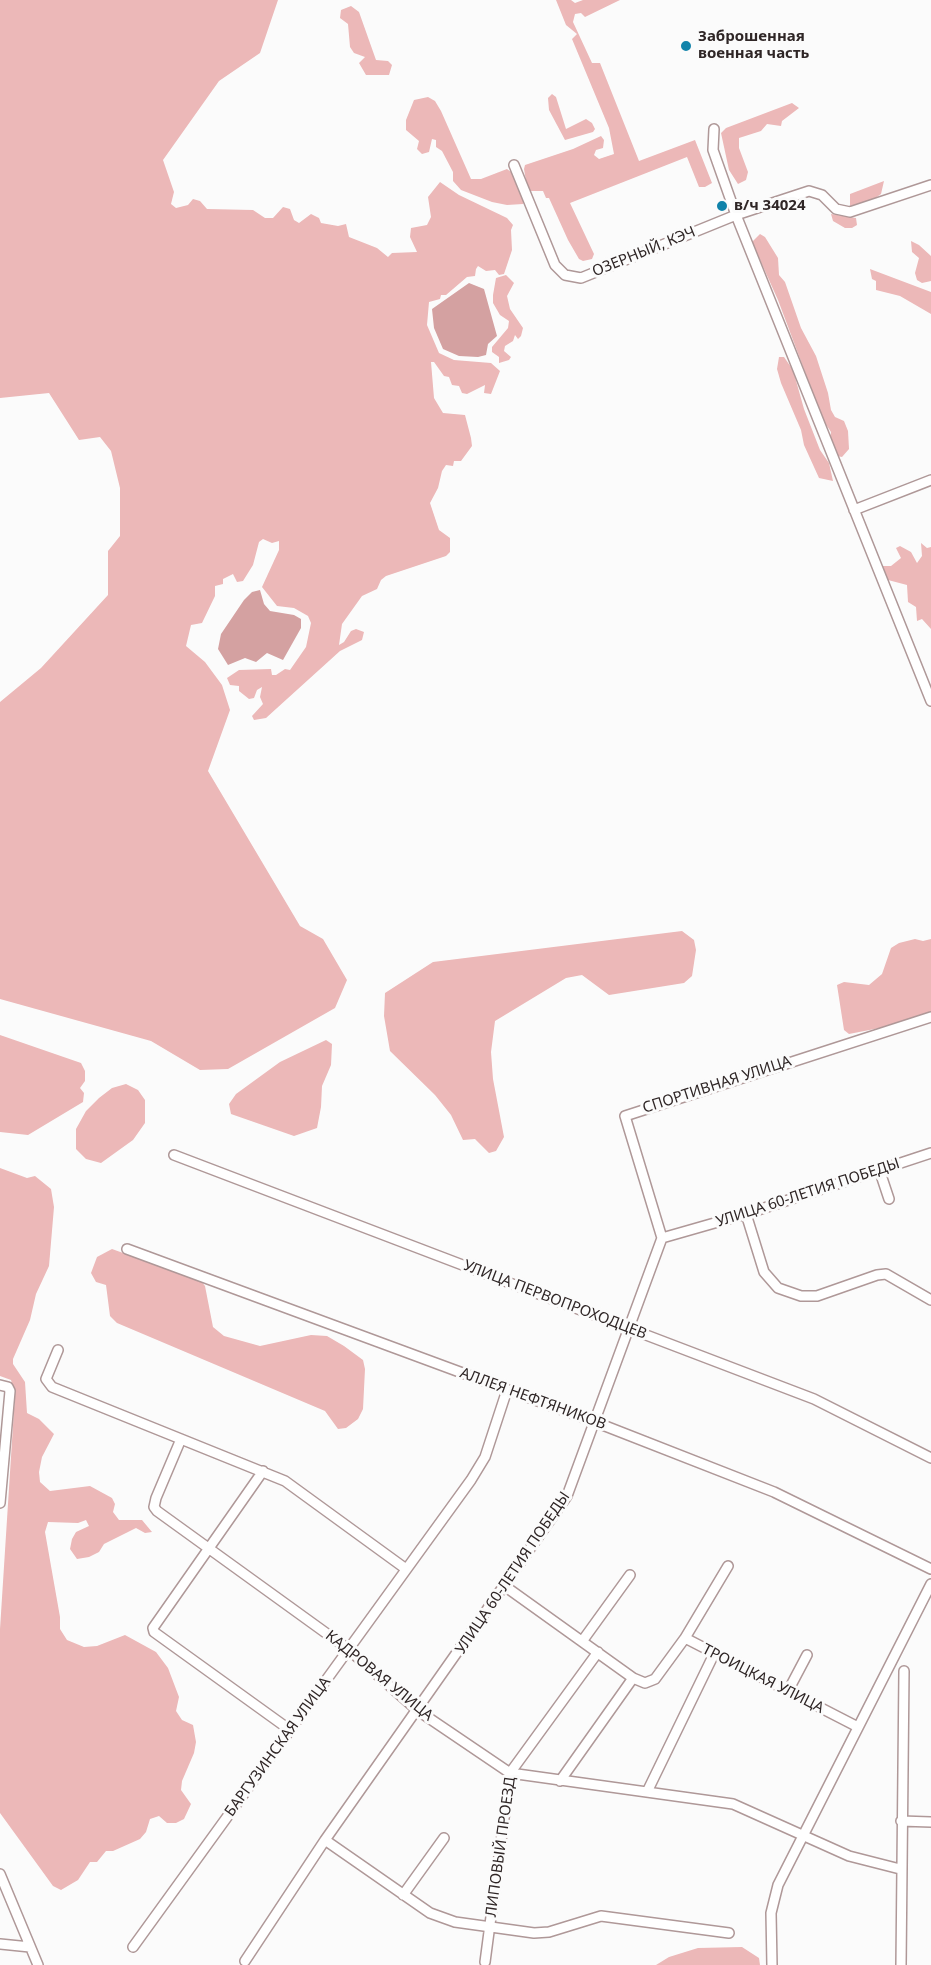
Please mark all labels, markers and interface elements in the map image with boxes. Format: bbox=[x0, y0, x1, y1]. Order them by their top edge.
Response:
place label: Заброшенная военная часть bbox=[698, 28, 809, 63]
marker: Заброшенная военная часть bbox=[679, 39, 693, 53]
place label: в/ч 34024 bbox=[734, 197, 806, 215]
marker: в/ч 34024 bbox=[715, 199, 729, 213]
street label: ОЗЕРНЫЙ, КЭЧ bbox=[590, 223, 698, 281]
street label: СПОРТИВНАЯ УЛИЦА bbox=[640, 1052, 794, 1118]
street label: УЛИЦА 60-ЛЕТИЯ ПОБЕДЫ bbox=[714, 1155, 902, 1231]
street label: УЛИЦА ПЕРВОПРОХОДЦЕВ bbox=[461, 1257, 649, 1343]
street label: АЛЛЕЯ НЕФТЯНИКОВ bbox=[457, 1364, 609, 1434]
street label: УЛИЦА 60-ЛЕТИЯ ПОБЕДЫ bbox=[452, 1488, 574, 1658]
street label: КАДРОВАЯ УЛИЦА bbox=[321, 1627, 437, 1725]
street label: ТРОИЦКАЯ УЛИЦА bbox=[699, 1641, 827, 1717]
street label: БАРГУЗИНСКАЯ УЛИЦА bbox=[221, 1674, 335, 1820]
street label: ЛИПОВЫЙ ПРОЕЗД bbox=[482, 1776, 520, 1918]

